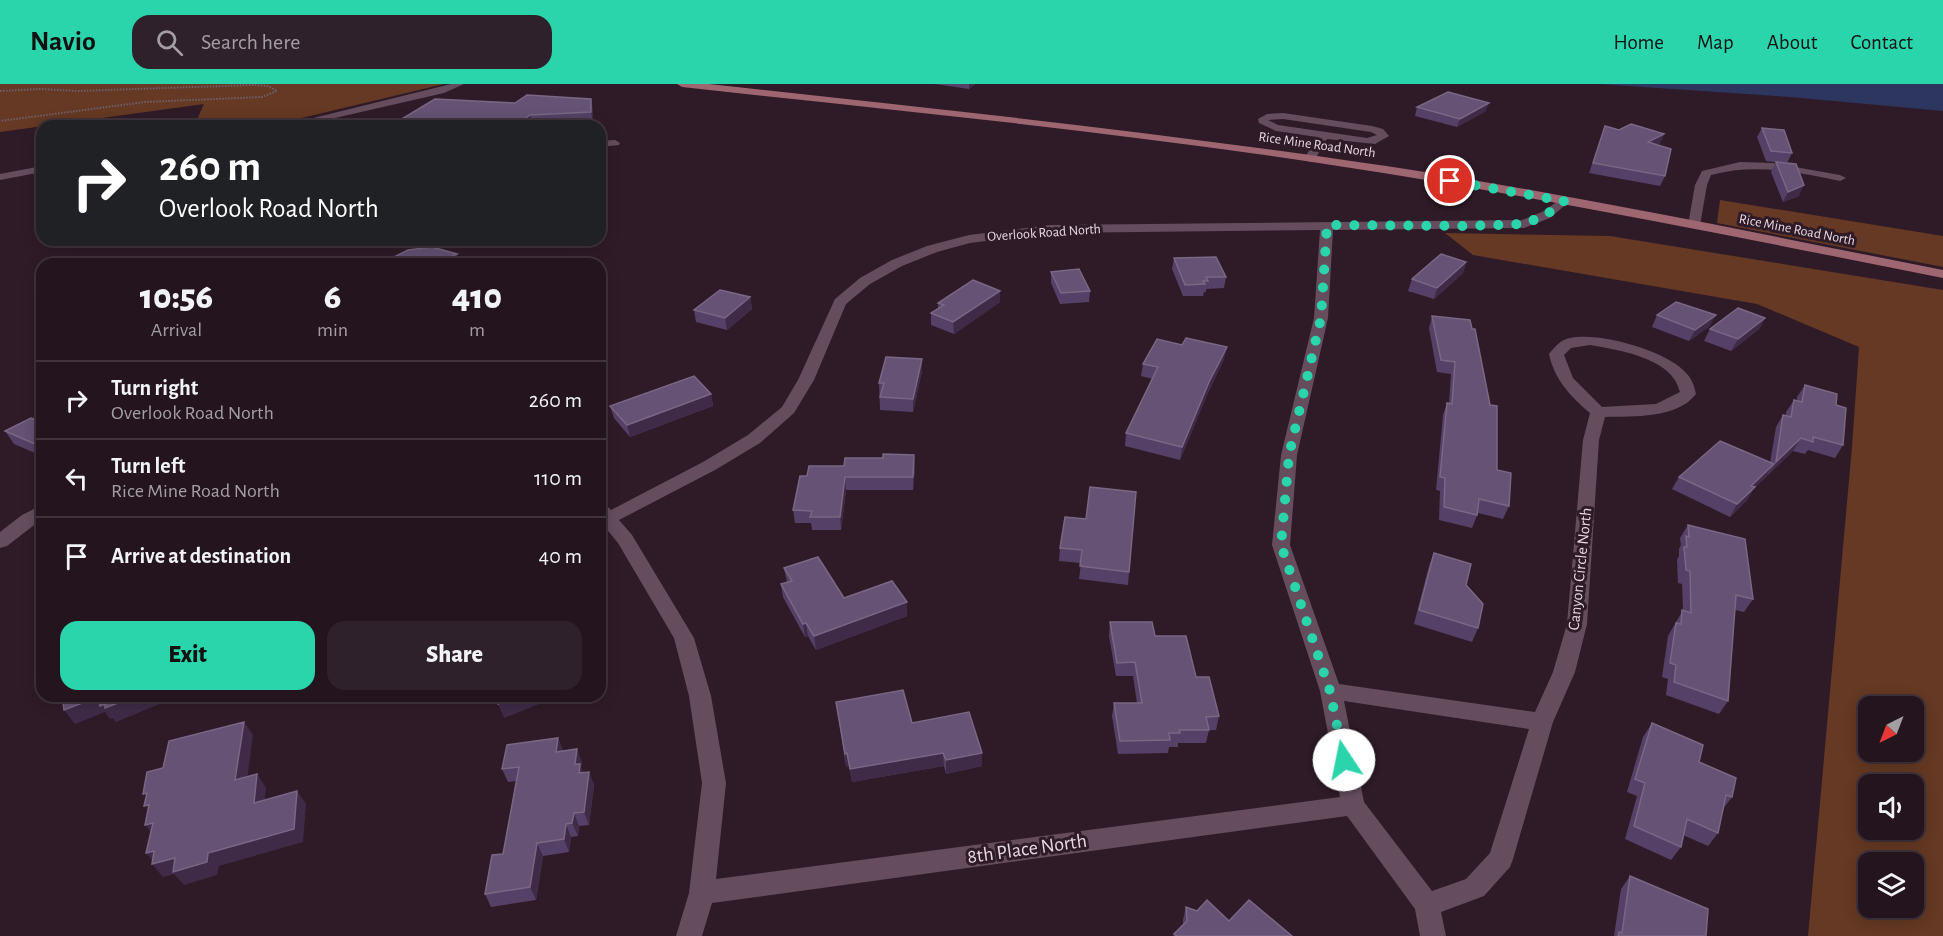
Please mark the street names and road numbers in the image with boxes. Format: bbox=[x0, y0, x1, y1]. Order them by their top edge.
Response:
street label: Rice Mine Road North bbox=[1258, 130, 1376, 160]
street label: Rice Mine Road North bbox=[1738, 212, 1856, 248]
street label: Overlook Road North bbox=[987, 222, 1101, 244]
street label: Canyon Circle North bbox=[1566, 507, 1595, 631]
street label: 8th Place North bbox=[966, 831, 1088, 867]

